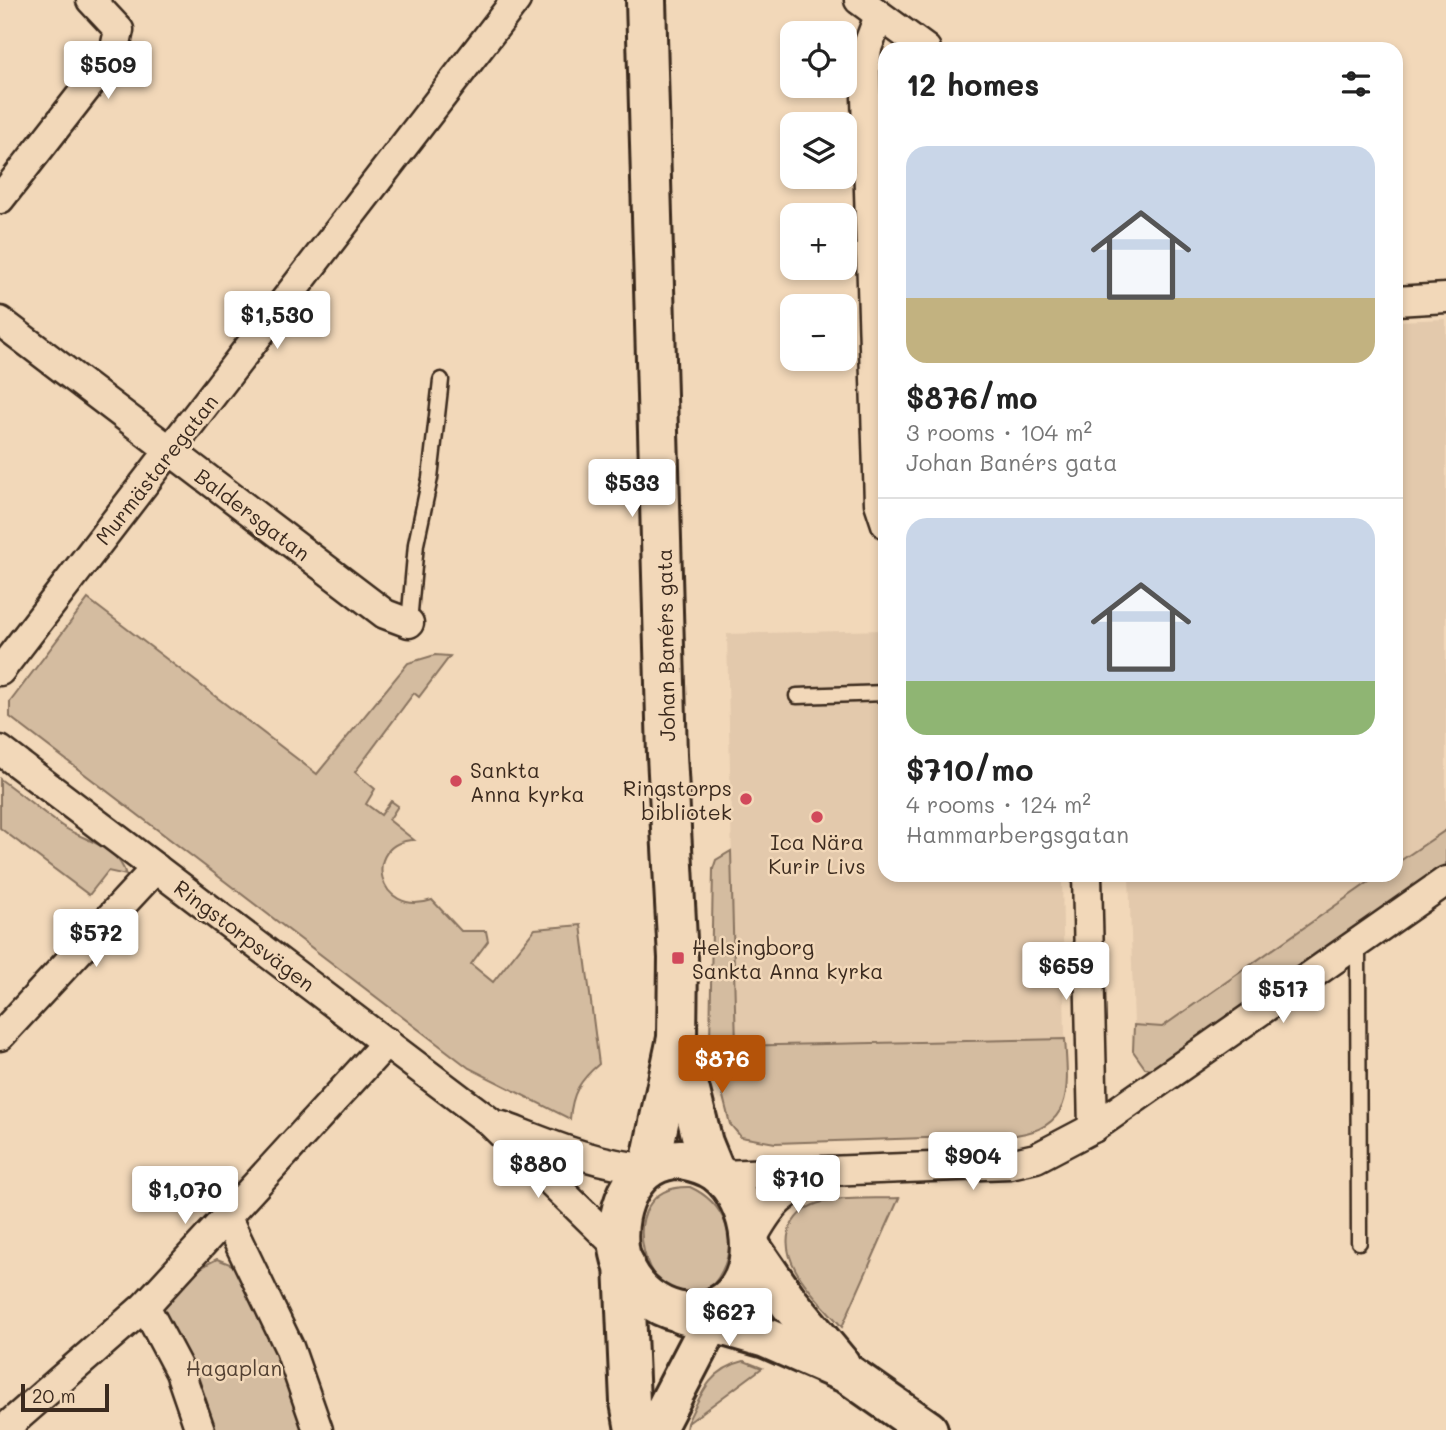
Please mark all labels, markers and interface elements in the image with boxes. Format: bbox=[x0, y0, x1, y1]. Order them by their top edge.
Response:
map controls bbox=[780, 21, 857, 371]
button: locate bbox=[780, 21, 857, 98]
pin: $509 bbox=[67, 42, 149, 101]
text: $509 bbox=[80, 49, 136, 79]
text: 12 homes bbox=[906, 64, 1039, 104]
icon: filters bbox=[1337, 65, 1375, 103]
button: layers bbox=[780, 112, 857, 189]
icon: home bbox=[1078, 192, 1204, 318]
button: + bbox=[780, 203, 857, 280]
pin: $1,530 bbox=[220, 292, 334, 351]
button: − bbox=[780, 294, 857, 371]
text: $1,530 bbox=[240, 299, 314, 329]
text: $876/mo bbox=[906, 377, 1038, 417]
street label: Murmästaregatan bbox=[89, 388, 223, 550]
text: 3 rooms · 104 m² bbox=[906, 417, 1092, 447]
text: Johan Banérs gata bbox=[906, 447, 1117, 477]
pin: $533 bbox=[591, 460, 673, 519]
street label: Baldersgatan bbox=[190, 462, 316, 566]
text: $533 bbox=[604, 467, 660, 497]
street label: Johan Banérs gata bbox=[650, 548, 680, 742]
icon: home bbox=[1078, 564, 1204, 690]
text: $710/mo bbox=[906, 749, 1033, 789]
place label: Sankta Anna kyrka bbox=[470, 756, 585, 807]
marker: Sankta Anna kyrka bbox=[448, 773, 464, 789]
place label: Ringstorps bibliotek bbox=[623, 774, 732, 825]
text: 4 rooms · 124 m² bbox=[906, 789, 1091, 819]
marker: Ringstorps bibliotek bbox=[738, 791, 754, 807]
marker: Ica Nära Kurir Livs bbox=[809, 809, 825, 825]
text: Hammarbergsgatan bbox=[906, 819, 1129, 849]
place label: Ica Nära Kurir Livs bbox=[768, 828, 866, 879]
street label: Ringstorpsvägen bbox=[169, 873, 321, 997]
pin: $572 bbox=[55, 909, 137, 969]
text: $572 bbox=[69, 917, 123, 947]
place label: Helsingborg Sankta Anna kyrka bbox=[692, 933, 883, 984]
pin: $659 bbox=[1025, 942, 1107, 1002]
marker: Helsingborg Sankta Anna kyrka bbox=[670, 950, 686, 966]
text: $659 bbox=[1038, 950, 1094, 980]
pin: $517 bbox=[1242, 965, 1324, 1025]
text: $517 bbox=[1258, 973, 1308, 1003]
pin: $876 bbox=[681, 1036, 763, 1095]
text: $876 bbox=[694, 1043, 750, 1073]
pin: $904 bbox=[932, 1132, 1014, 1192]
pin: $880 bbox=[497, 1140, 579, 1200]
text: $904 bbox=[944, 1140, 1002, 1170]
text: $880 bbox=[509, 1148, 567, 1178]
pin: $710 bbox=[757, 1156, 839, 1215]
text: $710 bbox=[772, 1163, 824, 1193]
pin: $1,070 bbox=[128, 1166, 242, 1226]
text: $1,070 bbox=[148, 1174, 222, 1204]
pin: $627 bbox=[688, 1288, 770, 1348]
text: $627 bbox=[702, 1296, 756, 1326]
park label: Hagaplan bbox=[186, 1354, 282, 1381]
scale bar bbox=[21, 1381, 108, 1413]
text: 20 m bbox=[32, 1383, 76, 1408]

